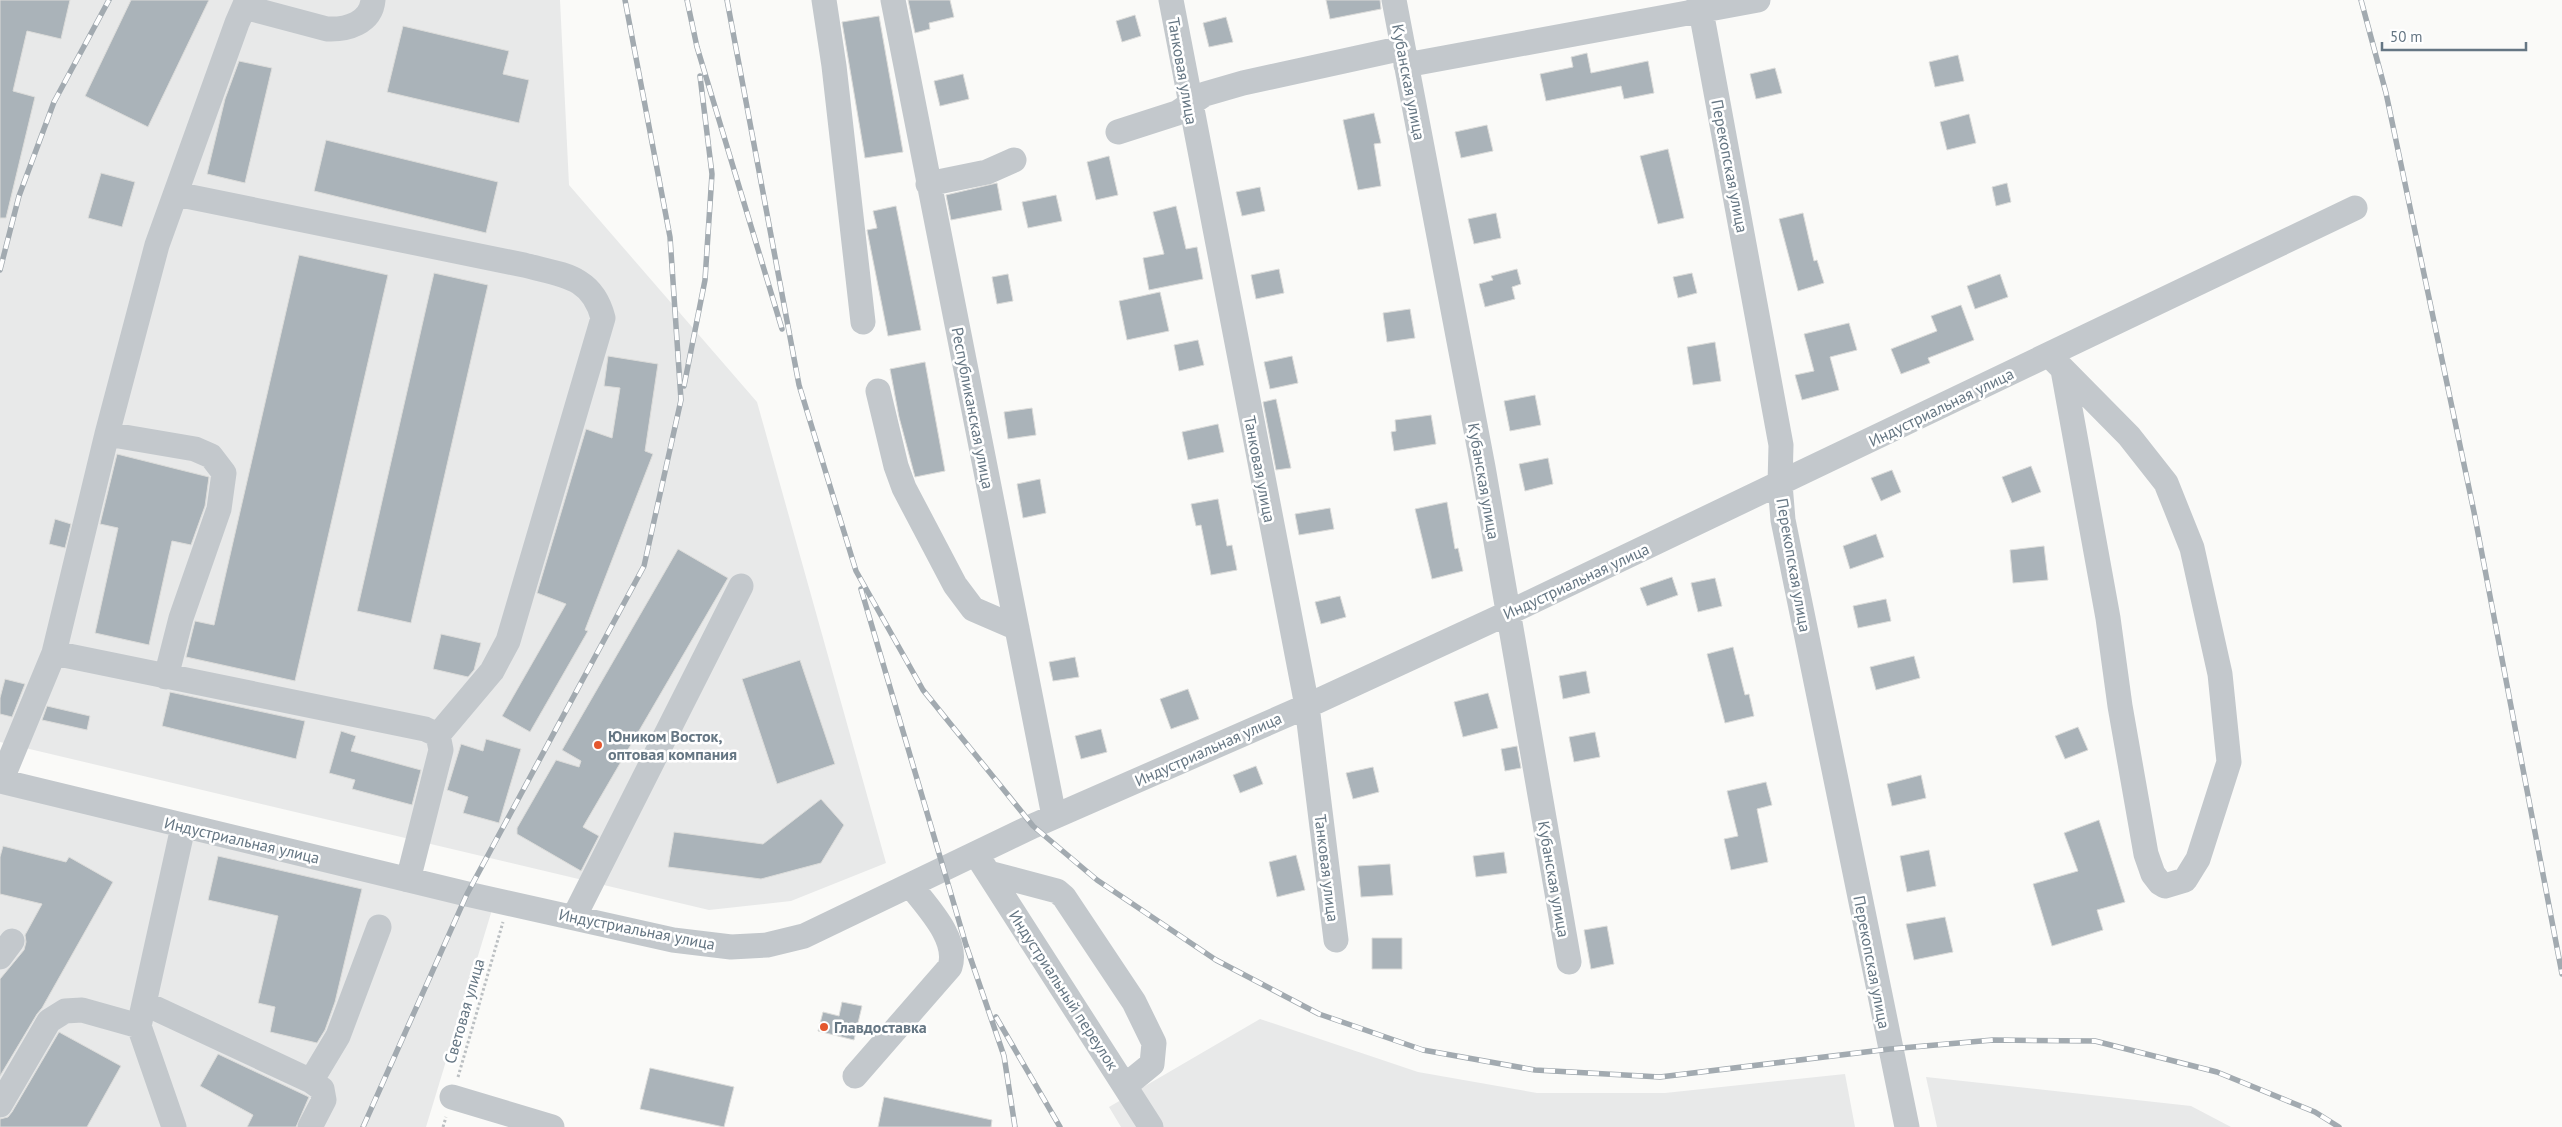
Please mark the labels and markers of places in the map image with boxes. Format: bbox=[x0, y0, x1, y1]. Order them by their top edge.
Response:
place label: Юником Восток, оптовая компания bbox=[608, 726, 737, 764]
marker: Юником Восток, оптовая компания bbox=[592, 739, 604, 751]
place label: Главдоставка bbox=[834, 1017, 927, 1037]
marker: Главдоставка bbox=[818, 1021, 830, 1033]

